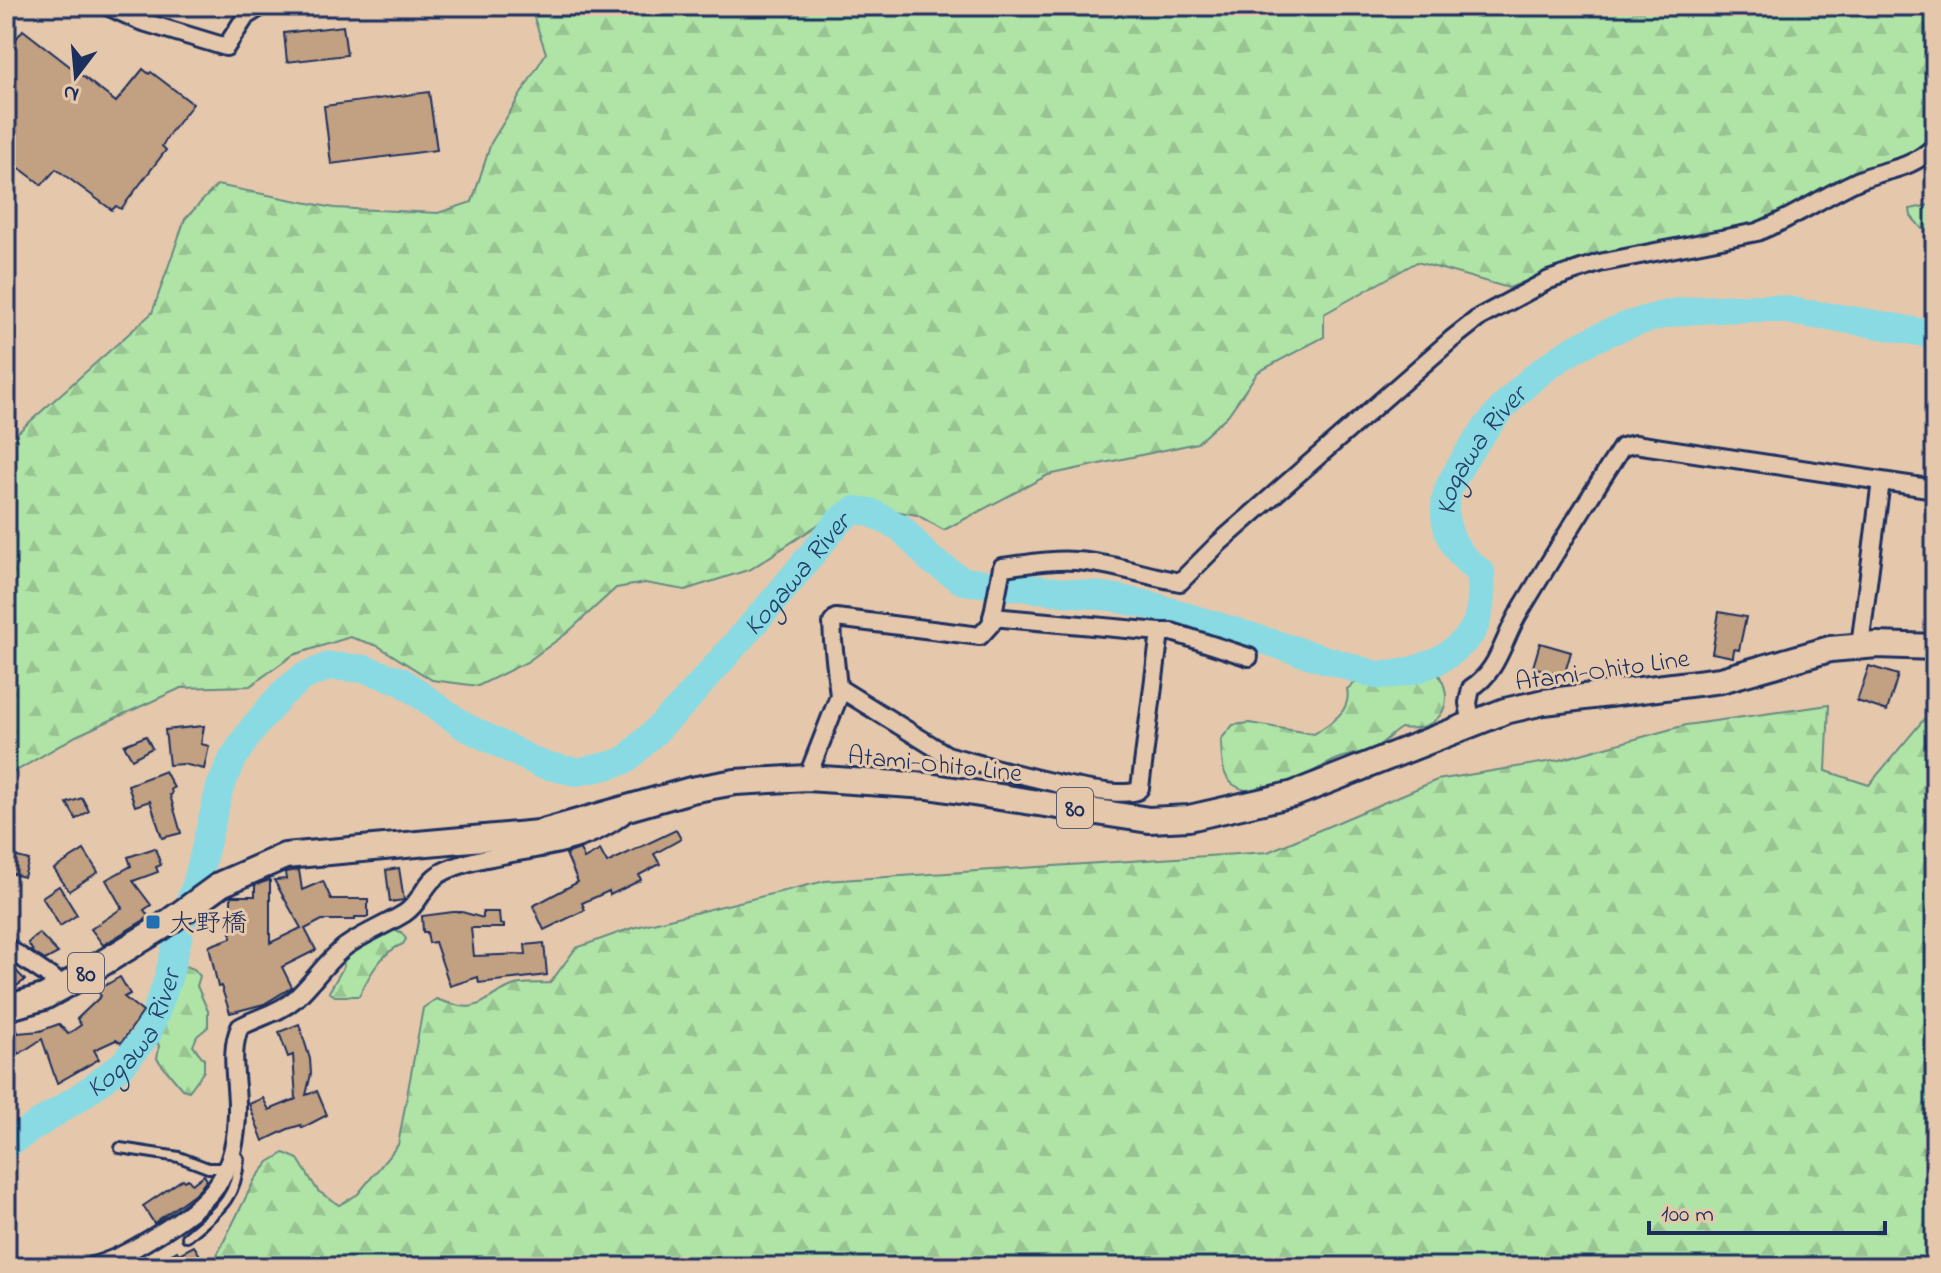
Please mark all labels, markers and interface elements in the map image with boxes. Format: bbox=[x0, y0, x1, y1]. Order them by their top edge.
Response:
north arrow bbox=[36, 36, 116, 116]
text: N bbox=[60, 75, 83, 110]
water label: Kogawa River bbox=[1428, 375, 1540, 516]
water label: Kogawa River bbox=[735, 501, 862, 646]
street label: Atami-Ohito Line bbox=[1513, 641, 1692, 703]
street label: Atami-Ohito Line bbox=[846, 738, 1024, 794]
road number: 80 bbox=[1057, 788, 1093, 828]
place label: 大野橋 bbox=[169, 906, 247, 944]
marker: 大野橋 bbox=[144, 913, 162, 931]
road number: 80 bbox=[68, 953, 104, 993]
water label: Kogawa River bbox=[78, 963, 194, 1109]
scale bar bbox=[1649, 1185, 1885, 1235]
text: 100 m bbox=[1661, 1198, 1714, 1233]

